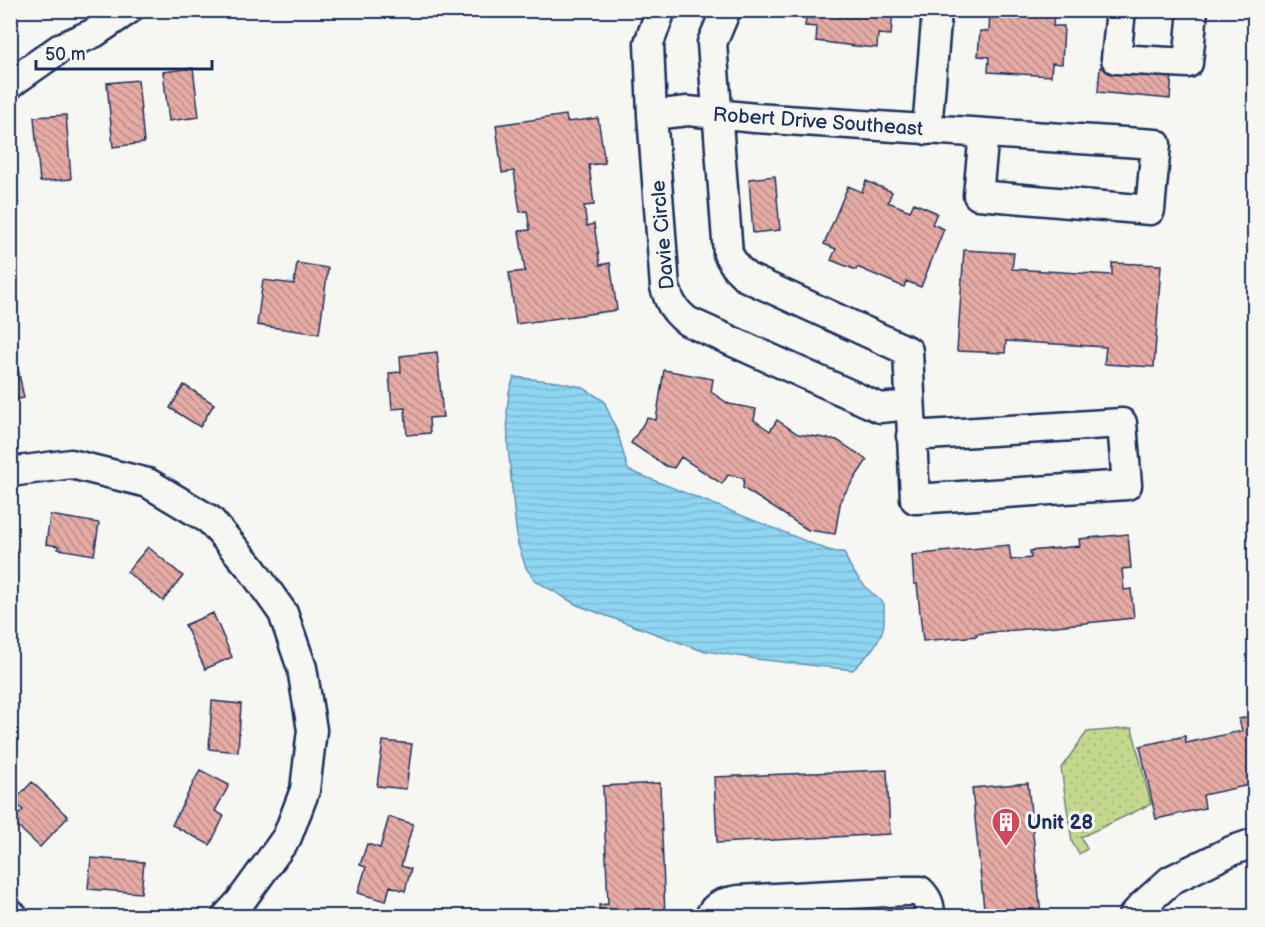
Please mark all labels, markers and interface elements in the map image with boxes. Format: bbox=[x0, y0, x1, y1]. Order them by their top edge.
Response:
scale bar bbox=[36, 33, 212, 71]
text: 50 m bbox=[45, 44, 86, 65]
street label: Robert Drive Southeast bbox=[712, 103, 924, 141]
street label: Davie Circle bbox=[646, 179, 680, 291]
building icon: Unit 28 bbox=[990, 806, 1022, 848]
place label: Unit 28 bbox=[1027, 811, 1093, 835]

